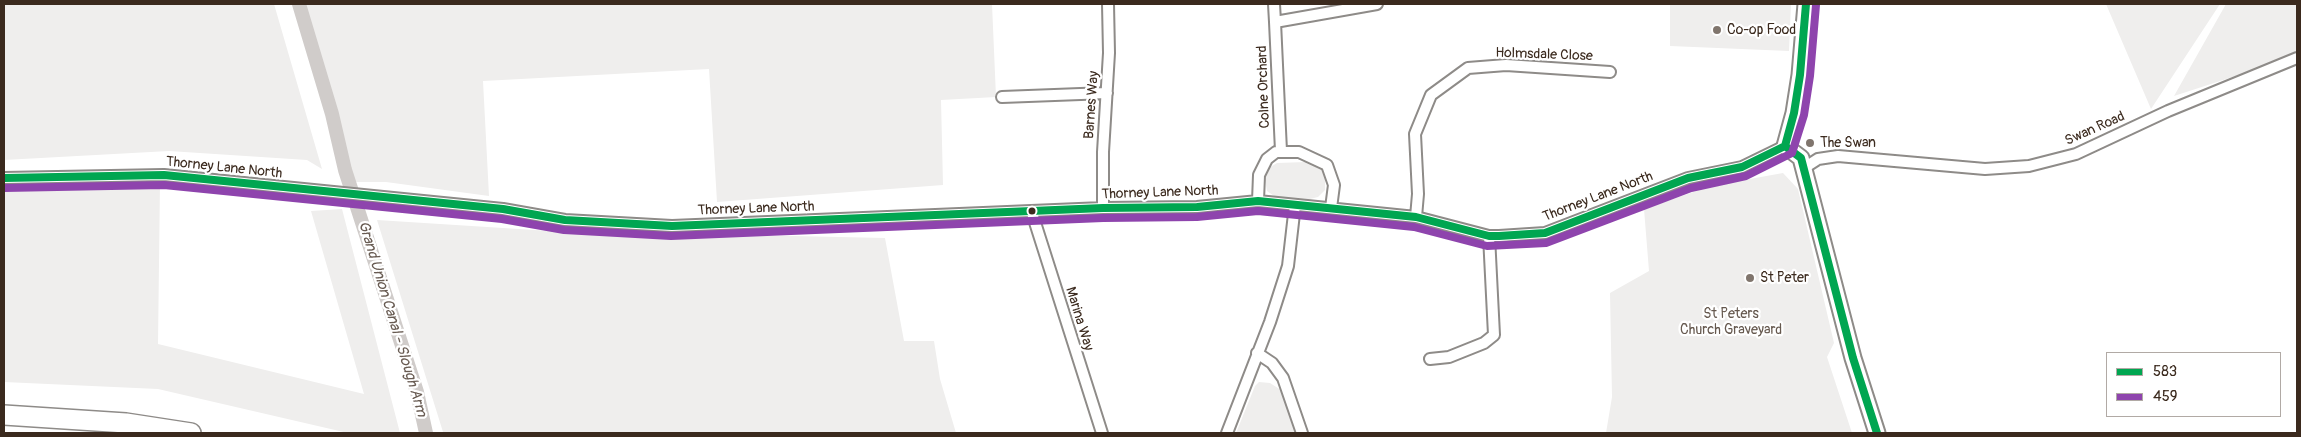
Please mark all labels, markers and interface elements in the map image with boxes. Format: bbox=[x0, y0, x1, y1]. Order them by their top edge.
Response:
place label: Co-op Food bbox=[1727, 22, 1796, 38]
marker: Co-op Food bbox=[1711, 24, 1723, 36]
street label: Colne Orchard bbox=[1254, 45, 1274, 129]
street label: Holmsdale Close bbox=[1495, 45, 1593, 65]
street label: Barnes Way bbox=[1081, 70, 1103, 140]
street label: Swan Road bbox=[2063, 108, 2127, 150]
place label: The Swan bbox=[1820, 135, 1876, 151]
marker: The Swan bbox=[1804, 137, 1816, 149]
street label: Thorney Lane North bbox=[165, 154, 283, 182]
street label: Thorney Lane North bbox=[1541, 168, 1655, 226]
street label: Thorney Lane North bbox=[1101, 183, 1219, 203]
street label: Thorney Lane North bbox=[697, 199, 815, 219]
unlabelled marker bbox=[1027, 206, 1037, 216]
water label: Grand Union Canal - Slough Arm bbox=[354, 219, 430, 419]
place label: St Peter bbox=[1760, 270, 1809, 286]
marker: St Peter bbox=[1744, 272, 1756, 284]
street label: Marina Way bbox=[1061, 285, 1097, 353]
park label: St Peters Church Graveyard bbox=[1680, 306, 1782, 338]
legend bbox=[2106, 352, 2281, 417]
text: 583 bbox=[2153, 362, 2177, 381]
text: 459 bbox=[2153, 387, 2178, 406]

